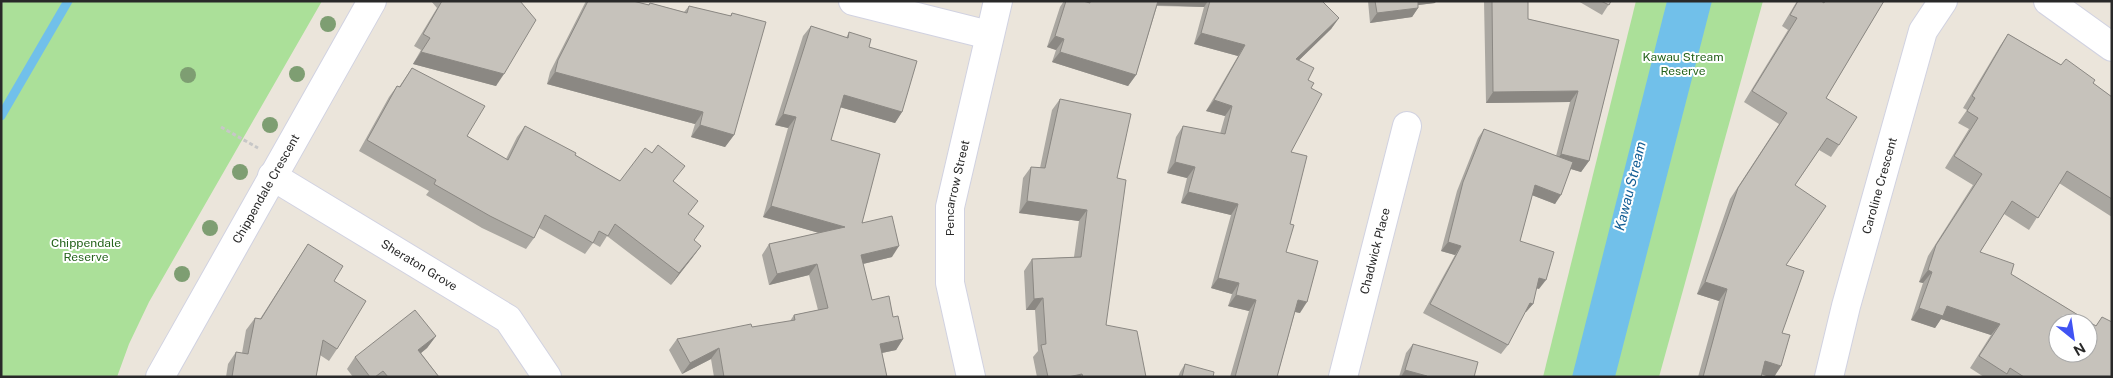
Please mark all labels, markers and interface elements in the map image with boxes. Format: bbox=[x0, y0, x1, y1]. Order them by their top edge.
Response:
park label: Kawau Stream Reserve bbox=[1642, 50, 1724, 78]
street label: Chippendale Crescent bbox=[230, 131, 303, 246]
street label: Caroline Crescent bbox=[1860, 135, 1900, 236]
street label: Pencarrow Street bbox=[943, 138, 972, 236]
water label: Kawau Stream bbox=[1611, 140, 1649, 232]
street label: Chadwick Place bbox=[1357, 206, 1393, 296]
park label: Chippendale Reserve bbox=[51, 236, 121, 264]
street label: Sheraton Grove bbox=[378, 237, 460, 294]
north arrow bbox=[2048, 313, 2098, 363]
text: N bbox=[2071, 340, 2088, 359]

